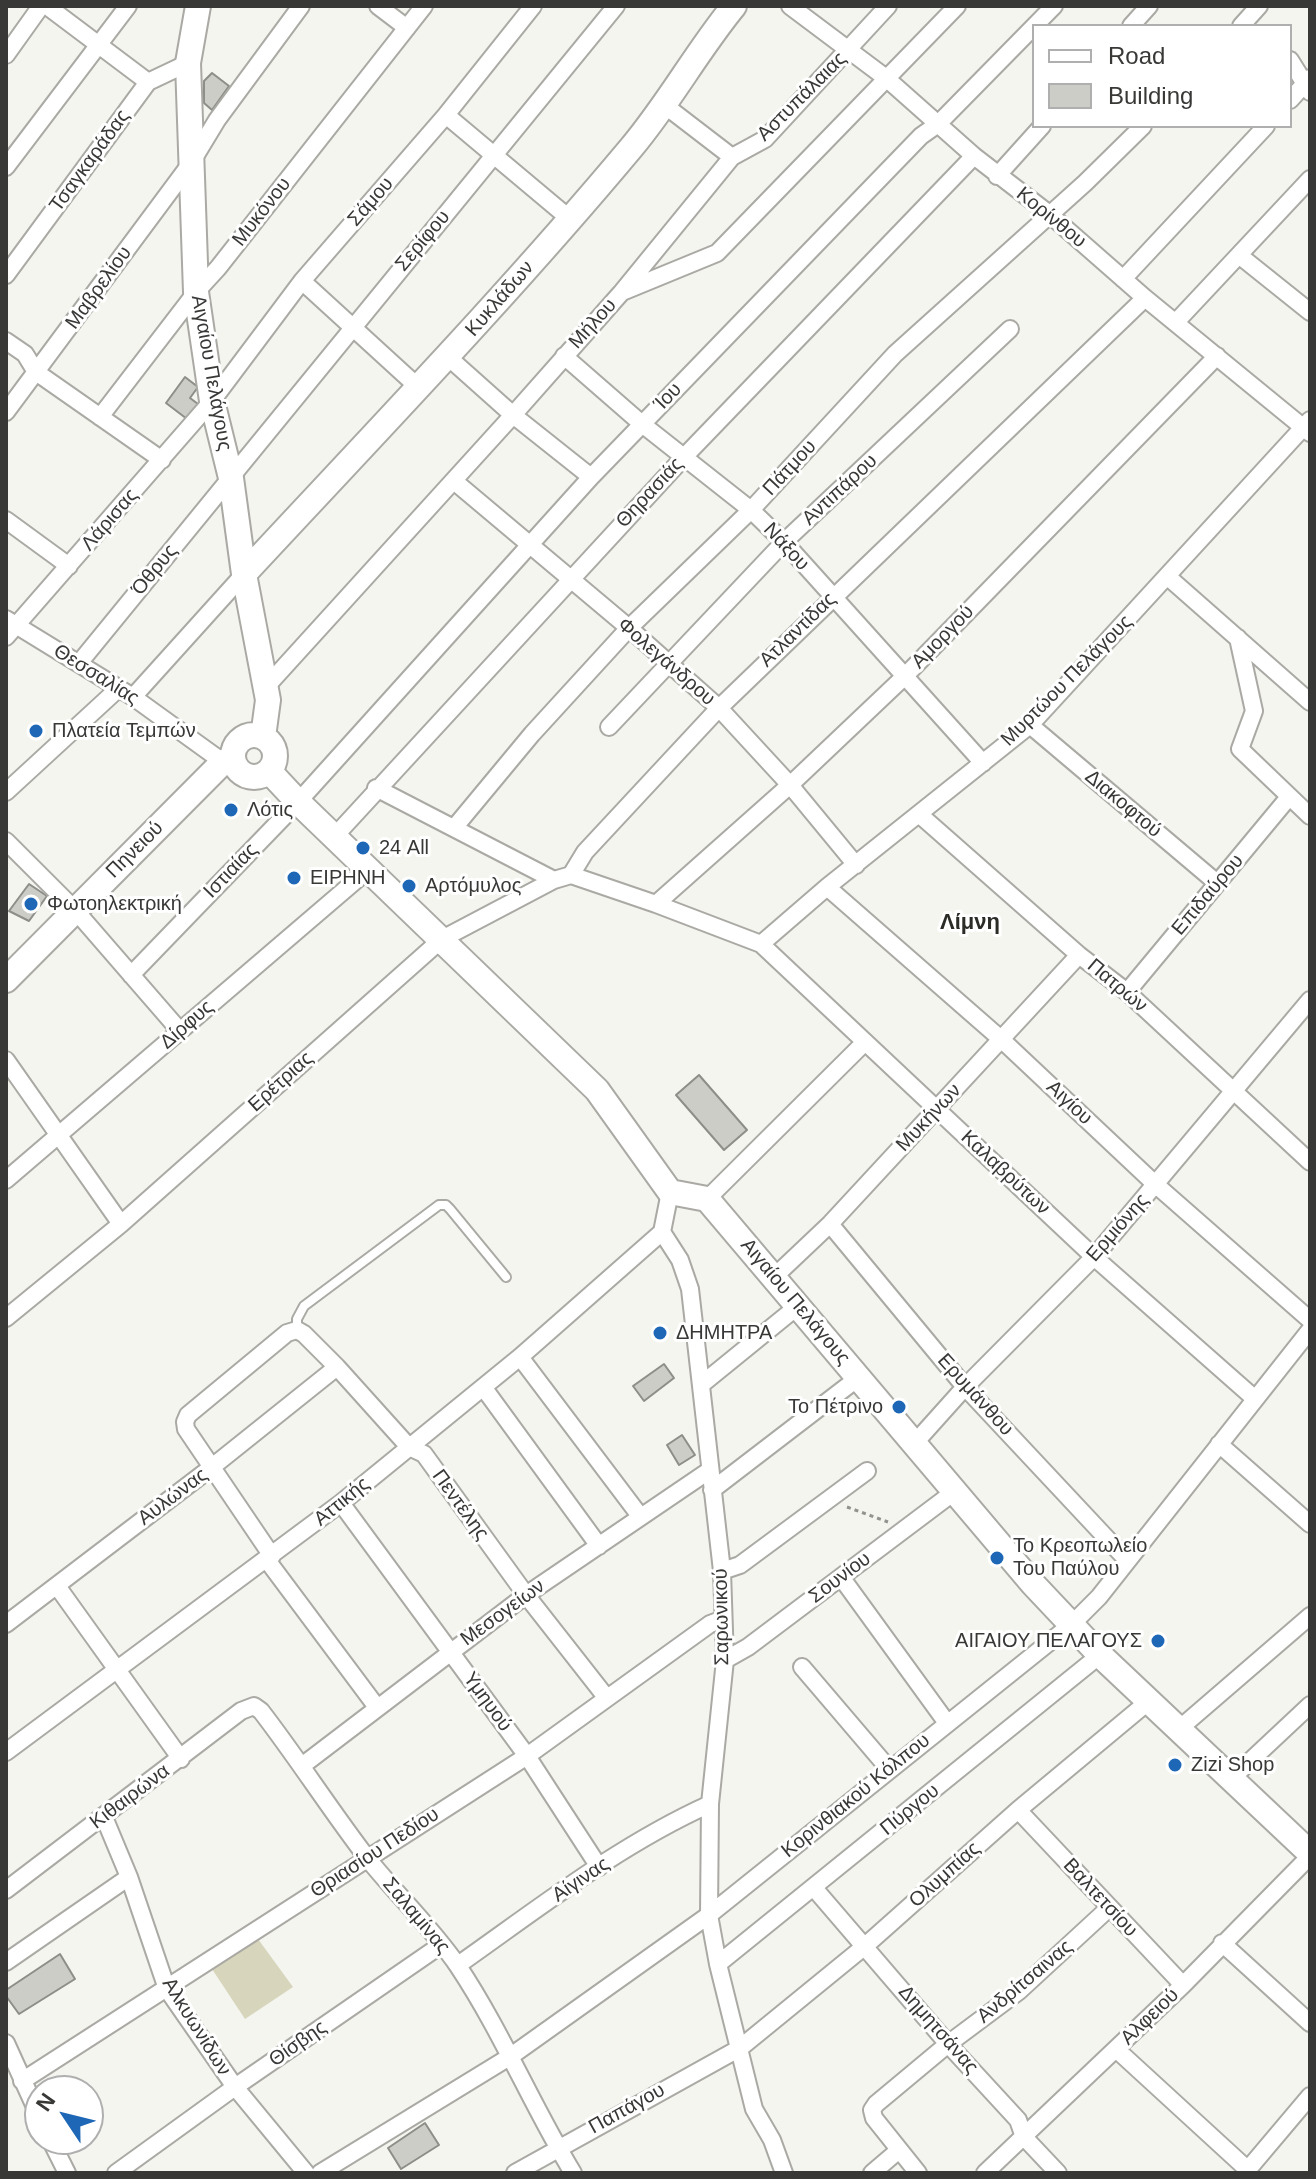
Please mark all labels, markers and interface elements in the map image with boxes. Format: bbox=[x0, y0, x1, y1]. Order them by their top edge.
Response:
legend bbox=[1032, 24, 1292, 128]
text: Road bbox=[1108, 42, 1165, 69]
street label: Αστυπάλαιας bbox=[752, 47, 852, 147]
text: Building bbox=[1108, 82, 1193, 109]
street label: Τσαγκαράδας bbox=[45, 105, 135, 217]
street label: Σάμου bbox=[343, 172, 399, 232]
street label: Μυκόνου bbox=[228, 173, 296, 251]
street label: Κορίνθου bbox=[1011, 182, 1091, 254]
street label: Σερίφου bbox=[391, 206, 455, 276]
street label: Μαβρελίου bbox=[61, 242, 137, 334]
street label: Κυκλάδων bbox=[461, 256, 539, 342]
street label: Αιγαίου Πελάγους bbox=[185, 293, 237, 453]
street label: Μήλου bbox=[564, 294, 622, 354]
street label: Ίου bbox=[649, 378, 687, 416]
street label: Πάτμου bbox=[758, 435, 822, 501]
street label: Αντιπάρου bbox=[798, 449, 882, 531]
street label: Θηρασιάς bbox=[611, 453, 689, 533]
street label: Λάρισας bbox=[77, 484, 143, 556]
street label: Νάξου bbox=[758, 518, 814, 576]
street label: Όθρυς bbox=[127, 540, 183, 600]
street label: Ατλαντίδας bbox=[755, 588, 841, 672]
street label: Αμοργού bbox=[907, 600, 979, 674]
street label: Μυρτώου Πελάγους bbox=[996, 610, 1138, 752]
street label: Φολεγάνδρου bbox=[612, 613, 720, 711]
street label: Θεσσαλίας bbox=[49, 639, 143, 711]
place label: Πλατεία Τεμπών bbox=[52, 719, 196, 743]
marker: Πλατεία Τεμπών bbox=[27, 722, 45, 740]
street label: Διακοφτού bbox=[1080, 765, 1166, 843]
place label: Λότις bbox=[247, 798, 293, 822]
marker: Λότις bbox=[222, 801, 240, 819]
street label: Πηνειού bbox=[101, 816, 169, 884]
place label: 24 All bbox=[379, 836, 429, 860]
street label: Ιστιαίας bbox=[199, 838, 263, 904]
marker: 24 All bbox=[354, 839, 372, 857]
street label: Επιδαύρου bbox=[1167, 850, 1249, 940]
place label: ΕΙΡΗΝΗ bbox=[310, 866, 386, 890]
marker: ΕΙΡΗΝΗ bbox=[285, 869, 303, 887]
place label: Αρτόμυλος bbox=[425, 874, 521, 898]
marker: Αρτόμυλος bbox=[400, 877, 418, 895]
place label: Φωτοηλεκτρική bbox=[47, 892, 182, 916]
marker: Φωτοηλεκτρική bbox=[22, 895, 40, 913]
district label: Λίμνη bbox=[940, 910, 1000, 936]
street label: Πατρών bbox=[1082, 954, 1152, 1018]
street label: Δίρφυς bbox=[155, 995, 219, 1055]
street label: Ερέτριας bbox=[244, 1047, 318, 1117]
street label: Αιγίου bbox=[1041, 1076, 1097, 1130]
street label: Μυκήνων bbox=[891, 1079, 967, 1157]
street label: Καλαβρύτων bbox=[956, 1126, 1054, 1220]
street label: Ερμιόνης bbox=[1082, 1189, 1154, 1267]
street label: Αιγαίου Πελάγους bbox=[735, 1234, 855, 1370]
place label: ΔΗΜΗΤΡΑ bbox=[676, 1321, 772, 1345]
marker: ΔΗΜΗΤΡΑ bbox=[651, 1324, 669, 1342]
street label: Ερυμάνθου bbox=[932, 1349, 1018, 1441]
place label: Το Πέτρινο bbox=[788, 1395, 883, 1419]
marker: Το Πέτρινο bbox=[890, 1398, 908, 1416]
street label: Αυλώνας bbox=[134, 1463, 212, 1531]
street label: Πεντέλης bbox=[427, 1465, 493, 1545]
street label: Αττικής bbox=[309, 1472, 375, 1532]
place label: Το Κρεοπωλείο Του Παύλου bbox=[1013, 1534, 1147, 1581]
street label: Σουνίου bbox=[804, 1547, 876, 1609]
marker: Το Κρεοπωλείο Του Παύλου bbox=[988, 1549, 1006, 1567]
street label: Σαρωνικού bbox=[709, 1568, 735, 1666]
street label: Μεσογείων bbox=[456, 1574, 550, 1652]
place label: ΑΙΓΑΙΟΥ ΠΕΛΑΓΟΥΣ bbox=[955, 1629, 1142, 1653]
marker: ΑΙΓΑΙΟΥ ΠΕΛΑΓΟΥΣ bbox=[1149, 1632, 1167, 1650]
street label: Υμηυού bbox=[457, 1668, 517, 1736]
street label: Κορινθιακού Κόλπου bbox=[777, 1729, 935, 1863]
place label: Zizi Shop bbox=[1191, 1753, 1274, 1777]
marker: Zizi Shop bbox=[1166, 1756, 1184, 1774]
street label: Κιθαιρώνα bbox=[85, 1759, 175, 1835]
street label: Πύργου bbox=[876, 1779, 944, 1841]
street label: Θριασίου Πεδίου bbox=[306, 1803, 444, 1903]
street label: Ολυμπίας bbox=[905, 1837, 985, 1913]
street label: Αίγινας bbox=[548, 1852, 614, 1908]
street label: Βαλτετσίου bbox=[1058, 1854, 1142, 1942]
street label: Σαλαμίνας bbox=[377, 1873, 455, 1959]
street label: Ανδρίτσαινας bbox=[972, 1935, 1078, 2029]
street label: Αλκυωνίδων bbox=[156, 1974, 236, 2080]
street label: Δημητσάνας bbox=[893, 1981, 983, 2079]
street label: Αλφειού bbox=[1116, 1984, 1184, 2050]
street label: Θίσβης bbox=[265, 2016, 331, 2072]
north arrow bbox=[24, 2075, 104, 2155]
street label: Παπάγου bbox=[585, 2078, 669, 2140]
text: N bbox=[31, 2088, 60, 2116]

